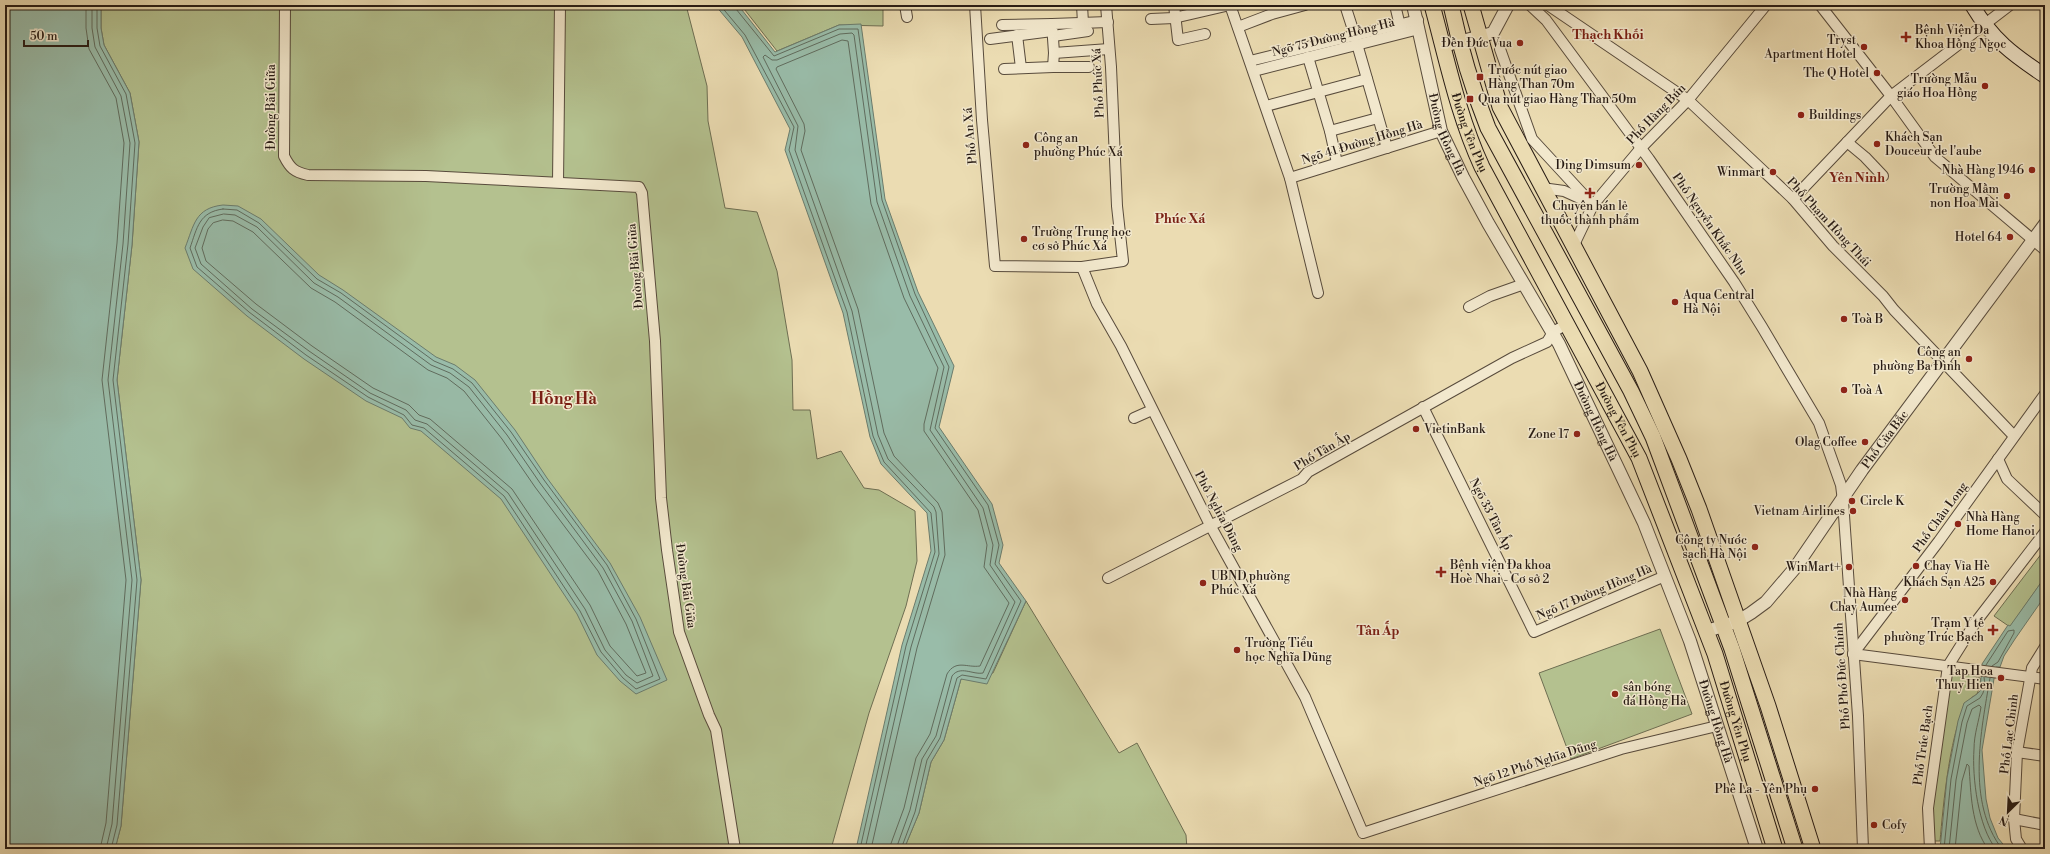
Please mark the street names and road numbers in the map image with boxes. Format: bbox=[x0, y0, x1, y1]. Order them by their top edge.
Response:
street label: Ngõ 75 Đường Hồng Hà bbox=[1270, 15, 1397, 60]
street label: Phố Phúc Xá bbox=[1089, 47, 1108, 118]
street label: Đường Bãi Giữa bbox=[264, 63, 279, 150]
street label: Phố Hàng Bún bbox=[1624, 81, 1689, 148]
street label: Đường Yên Phụ bbox=[1448, 91, 1491, 175]
street label: Đường Hồng Hà bbox=[1425, 92, 1469, 179]
street label: Phố An Xá bbox=[960, 106, 980, 165]
street label: Ngõ 41 Đường Hồng Hà bbox=[1300, 117, 1425, 168]
street label: Phố Nguyễn Khắc Nhu bbox=[1669, 170, 1751, 278]
street label: Phố Phạm Hồng Thái bbox=[1783, 175, 1874, 270]
street label: Đường Bãi Giữa bbox=[624, 222, 647, 309]
street label: Đường Hồng Hà bbox=[1570, 379, 1621, 464]
street label: Đường Yên Phụ bbox=[1591, 380, 1644, 461]
street label: Phố Cửa Bắc bbox=[1859, 408, 1912, 472]
street label: Phố Tân Ấp bbox=[1290, 426, 1353, 474]
street label: Phố Nghĩa Dũng bbox=[1191, 468, 1246, 555]
street label: Ngõ 33 Tân Ấp bbox=[1466, 474, 1518, 553]
street label: Phố Châu Long bbox=[1910, 479, 1971, 555]
street label: Đường Bãi Giữa bbox=[672, 543, 699, 630]
street label: Ngõ 17 Đường Hồng Hà bbox=[1534, 561, 1655, 624]
street label: Phố Phó Đức Chính bbox=[1831, 622, 1854, 730]
street label: Đường Hồng Hà bbox=[1695, 678, 1736, 766]
street label: Đường Yên Phụ bbox=[1716, 679, 1755, 764]
street label: Phố Lạc Chinh bbox=[1997, 693, 2022, 775]
street label: Phố Trúc Bạch bbox=[1910, 704, 1937, 786]
street label: Ngõ 12 Phố Nghĩa Dũng bbox=[1472, 736, 1599, 790]

